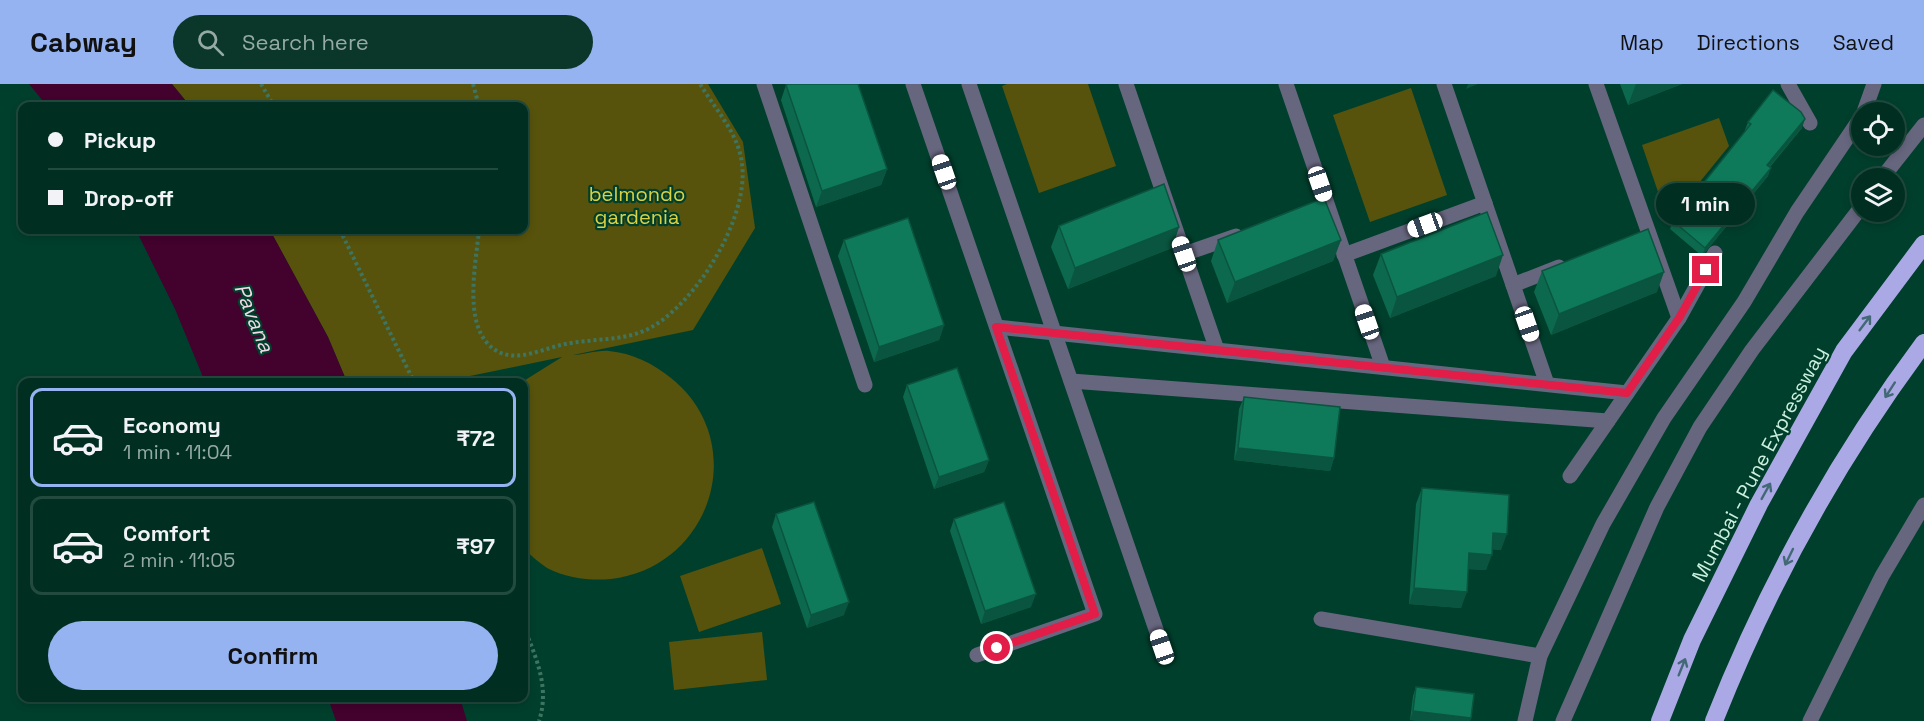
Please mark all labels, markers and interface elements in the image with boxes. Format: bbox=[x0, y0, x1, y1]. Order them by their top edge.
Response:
search box bbox=[173, 15, 593, 69]
text: Cabway bbox=[30, 24, 137, 60]
icon: search bbox=[194, 26, 227, 59]
text: Search here bbox=[242, 28, 369, 56]
text: Map bbox=[1620, 29, 1664, 56]
text: Directions bbox=[1697, 29, 1800, 56]
text: Saved bbox=[1833, 29, 1894, 56]
map controls bbox=[1851, 102, 1905, 222]
button: locate bbox=[1851, 102, 1905, 156]
text: Pickup bbox=[84, 126, 156, 154]
car bbox=[930, 152, 958, 192]
car bbox=[1306, 164, 1334, 204]
button: layers bbox=[1851, 168, 1905, 222]
park label: belmondo gardenia bbox=[589, 181, 685, 230]
callout: 1 min bbox=[1656, 183, 1756, 225]
text: Drop-off bbox=[84, 184, 174, 212]
text: 1 min bbox=[1681, 191, 1730, 217]
car bbox=[1405, 210, 1445, 240]
car bbox=[1170, 234, 1198, 274]
route end bbox=[1692, 256, 1719, 283]
water label: Pavana bbox=[228, 279, 281, 357]
car bbox=[1353, 302, 1381, 342]
car bbox=[1513, 304, 1541, 344]
one-way arrow bbox=[1858, 316, 1871, 332]
street label: Mumbai - Pune Expressway bbox=[1686, 342, 1832, 586]
one-way arrow bbox=[1883, 381, 1895, 398]
icon: car bbox=[51, 411, 105, 465]
text: Economy bbox=[123, 411, 221, 439]
text: ₹72 bbox=[456, 424, 495, 452]
text: 1 min · 11:04 bbox=[123, 439, 232, 465]
one-way arrow bbox=[1760, 483, 1772, 500]
icon: car bbox=[51, 519, 105, 573]
text: Comfort bbox=[123, 519, 211, 547]
text: ₹97 bbox=[456, 532, 495, 560]
text: 2 min · 11:05 bbox=[123, 547, 235, 573]
one-way arrow bbox=[1783, 548, 1795, 566]
button: Confirm bbox=[48, 621, 498, 690]
car bbox=[1148, 627, 1176, 667]
route start bbox=[983, 634, 1010, 661]
one-way arrow bbox=[1677, 658, 1688, 676]

